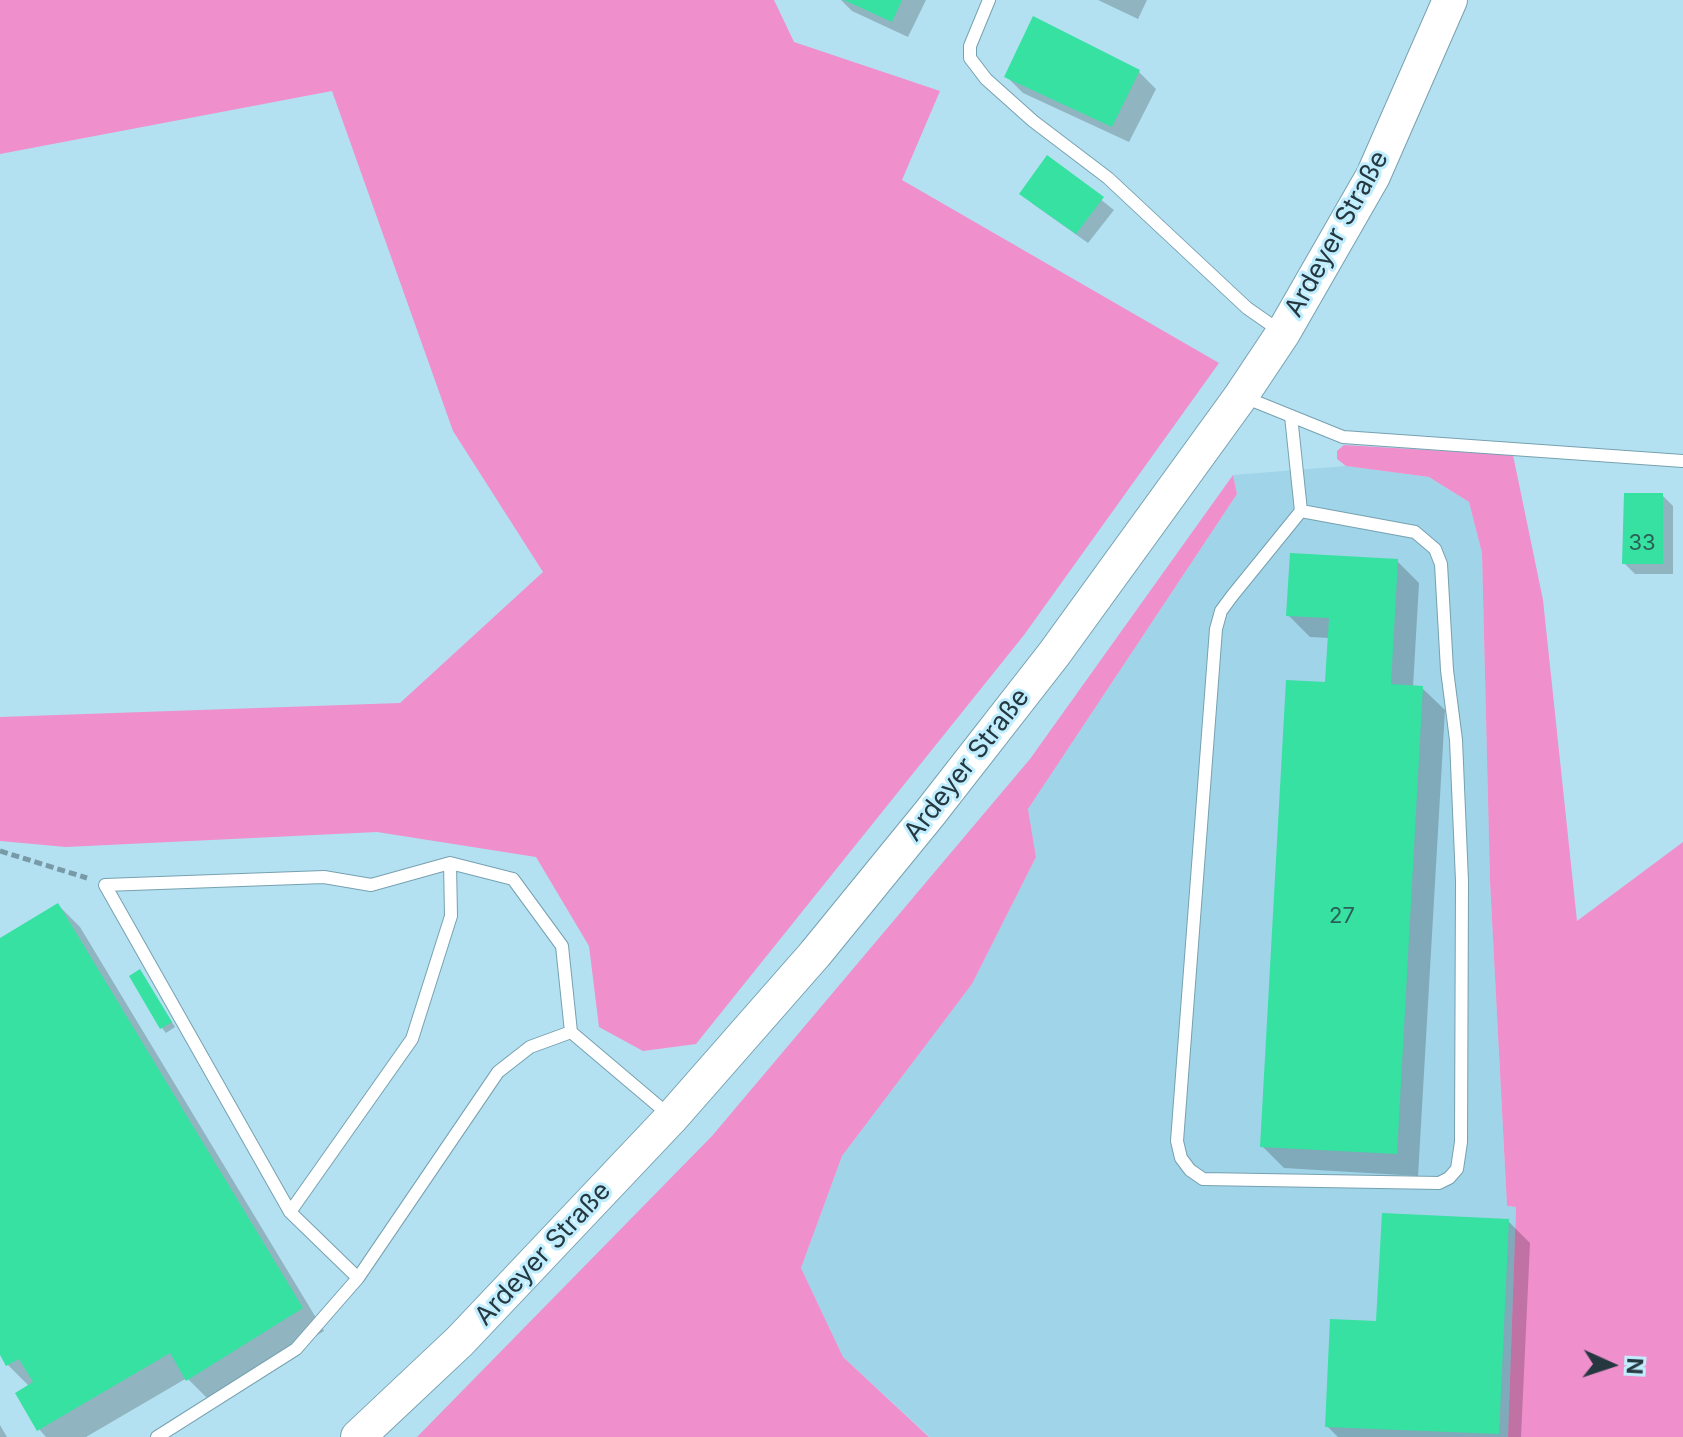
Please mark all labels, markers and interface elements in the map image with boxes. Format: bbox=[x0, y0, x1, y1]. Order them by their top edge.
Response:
street label: Ardeyer Straße bbox=[1279, 146, 1395, 322]
house number: 33 bbox=[1628, 530, 1656, 556]
street label: Ardeyer Straße bbox=[898, 683, 1036, 847]
house number: 27 bbox=[1329, 903, 1355, 929]
street label: Ardeyer Straße bbox=[469, 1176, 617, 1332]
north arrow bbox=[1571, 1325, 1651, 1405]
text: N bbox=[1622, 1357, 1648, 1375]

